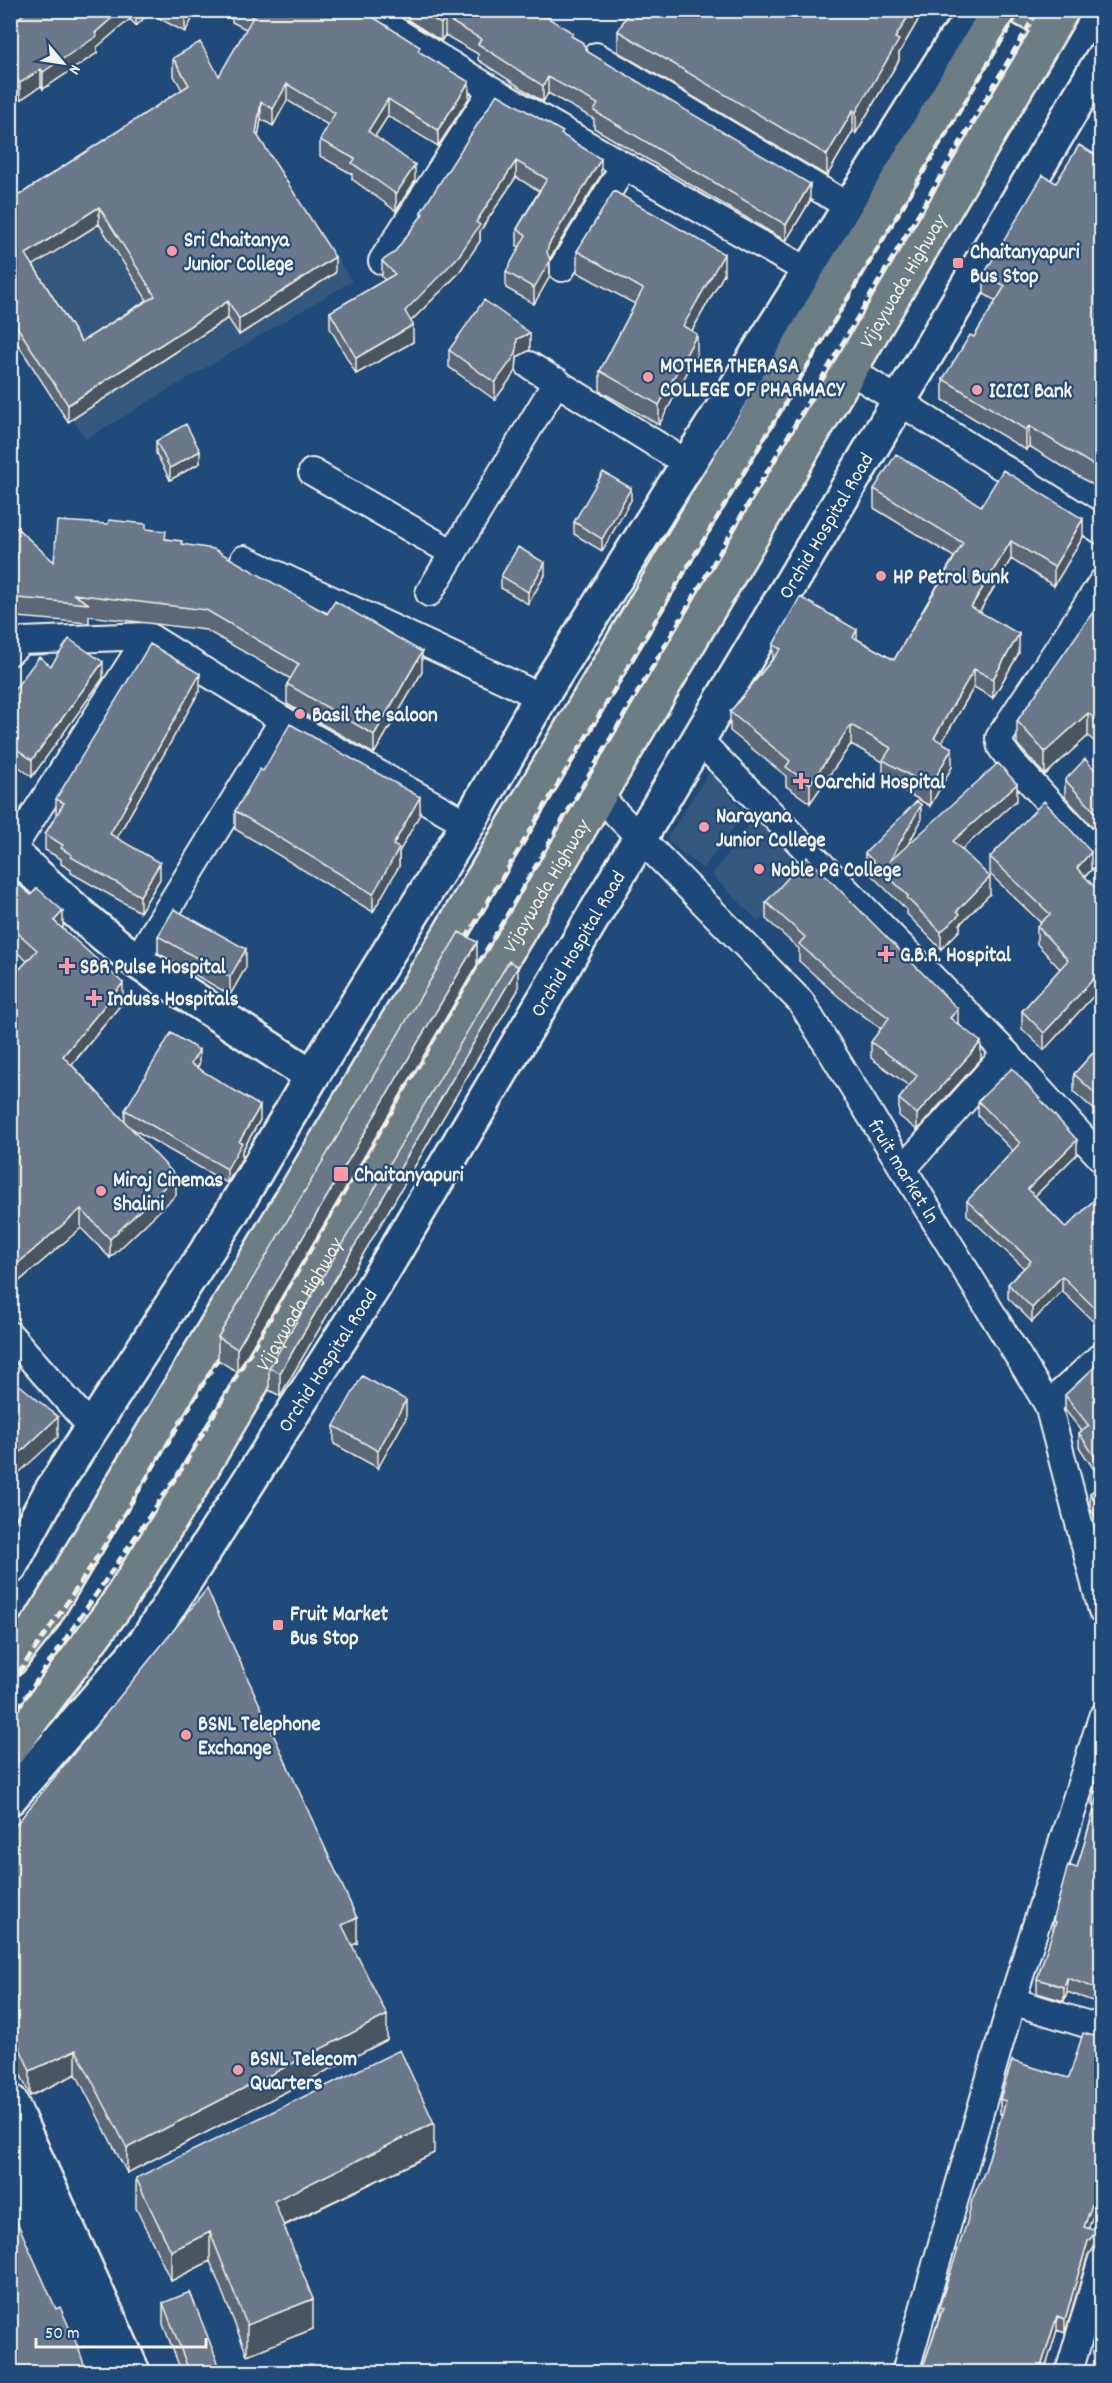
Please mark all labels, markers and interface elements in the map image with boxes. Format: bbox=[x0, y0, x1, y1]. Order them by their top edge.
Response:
north arrow bbox=[33, 33, 93, 93]
text: N bbox=[62, 60, 86, 78]
street label: Vijaywada Highway bbox=[854, 209, 956, 355]
place label: Sri Chaitanya Junior College bbox=[184, 227, 294, 281]
place label: Chaitanyapuri Bus Stop bbox=[970, 239, 1080, 293]
marker: Sri Chaitanya Junior College bbox=[165, 244, 179, 258]
marker: Chaitanyapuri Bus Stop bbox=[951, 256, 965, 270]
place label: MOTHER THERASA COLLEGE OF PHARMACY bbox=[660, 353, 845, 407]
marker: MOTHER THERASA COLLEGE OF PHARMACY bbox=[641, 370, 655, 384]
place label: ICICI Bank bbox=[989, 378, 1073, 408]
marker: ICICI Bank bbox=[970, 383, 984, 397]
street label: Orchid Hospital Road bbox=[773, 448, 883, 606]
place label: HP Petrol Bunk bbox=[893, 564, 1009, 594]
marker: HP Petrol Bunk bbox=[874, 569, 888, 583]
place label: Basil the saloon bbox=[312, 702, 438, 732]
marker: Basil the saloon bbox=[293, 707, 307, 721]
place label: Oarchid Hospital bbox=[814, 769, 946, 799]
marker: Oarchid Hospital bbox=[792, 772, 810, 790]
place label: Narayana Junior College bbox=[716, 803, 826, 857]
street label: Vijaywada Highway bbox=[497, 814, 600, 960]
marker: Narayana Junior College bbox=[697, 820, 711, 834]
place label: Noble PG College bbox=[771, 857, 901, 887]
marker: Noble PG College bbox=[752, 862, 766, 876]
street label: Orchid Hospital Road bbox=[525, 866, 635, 1024]
place label: G.B.R. Hospital bbox=[900, 942, 1012, 972]
marker: G.B.R. Hospital bbox=[877, 945, 895, 963]
place label: SBR Pulse Hospital bbox=[80, 954, 227, 984]
marker: SBR Pulse Hospital bbox=[58, 957, 76, 975]
place label: Induss Hospitals bbox=[107, 986, 239, 1016]
marker: Induss Hospitals bbox=[85, 989, 103, 1007]
street label: fruit market ln bbox=[858, 1114, 945, 1230]
place label: Chaitanyapuri bbox=[354, 1162, 464, 1192]
marker: Chaitanyapuri bbox=[332, 1165, 350, 1183]
place label: Miraj Cinemas Shalini bbox=[113, 1167, 224, 1221]
marker: Miraj Cinemas Shalini bbox=[94, 1184, 108, 1198]
street label: Vijaywada Highway bbox=[250, 1232, 353, 1378]
street label: Orchid Hospital Road bbox=[272, 1284, 387, 1439]
place label: Fruit Market Bus Stop bbox=[290, 1601, 388, 1655]
marker: Fruit Market Bus Stop bbox=[271, 1618, 285, 1632]
place label: BSNL Telephone Exchange bbox=[198, 1711, 320, 1765]
marker: BSNL Telephone Exchange bbox=[179, 1728, 193, 1742]
place label: BSNL Telecom Quarters bbox=[250, 2046, 357, 2100]
marker: BSNL Telecom Quarters bbox=[231, 2063, 245, 2077]
scale bar bbox=[36, 2311, 206, 2349]
text: 50 m bbox=[45, 2322, 80, 2347]

